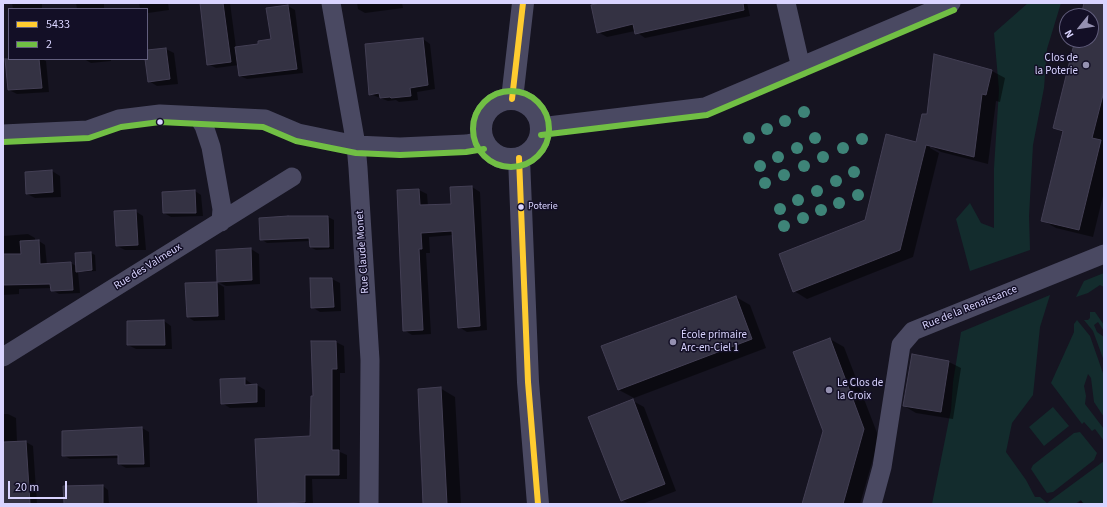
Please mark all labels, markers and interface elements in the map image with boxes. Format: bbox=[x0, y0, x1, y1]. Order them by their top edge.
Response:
legend bbox=[8, 8, 148, 60]
north arrow bbox=[1059, 8, 1099, 48]
text: 5433 bbox=[46, 16, 70, 33]
text: N bbox=[1061, 27, 1077, 41]
text: 2 bbox=[46, 36, 52, 53]
place label: Clos de la Poterie bbox=[1035, 52, 1078, 78]
marker: Clos de la Poterie bbox=[1081, 60, 1091, 70]
unlabelled marker bbox=[155, 117, 165, 127]
place label: Poterie bbox=[528, 201, 558, 213]
marker: Poterie bbox=[516, 202, 526, 212]
street label: Rue Claude Monet bbox=[354, 210, 372, 294]
street label: Rue des Valmeux bbox=[112, 241, 184, 293]
street label: Rue de la Renaissance bbox=[921, 283, 1019, 333]
place label: École primaire Arc-en-Ciel 1 bbox=[681, 329, 747, 355]
marker: École primaire Arc-en-Ciel 1 bbox=[668, 337, 678, 347]
place label: Le Clos de la Croix bbox=[837, 377, 883, 403]
marker: Le Clos de la Croix bbox=[824, 385, 834, 395]
scale bar bbox=[10, 473, 69, 499]
text: 20 m bbox=[15, 479, 39, 496]

